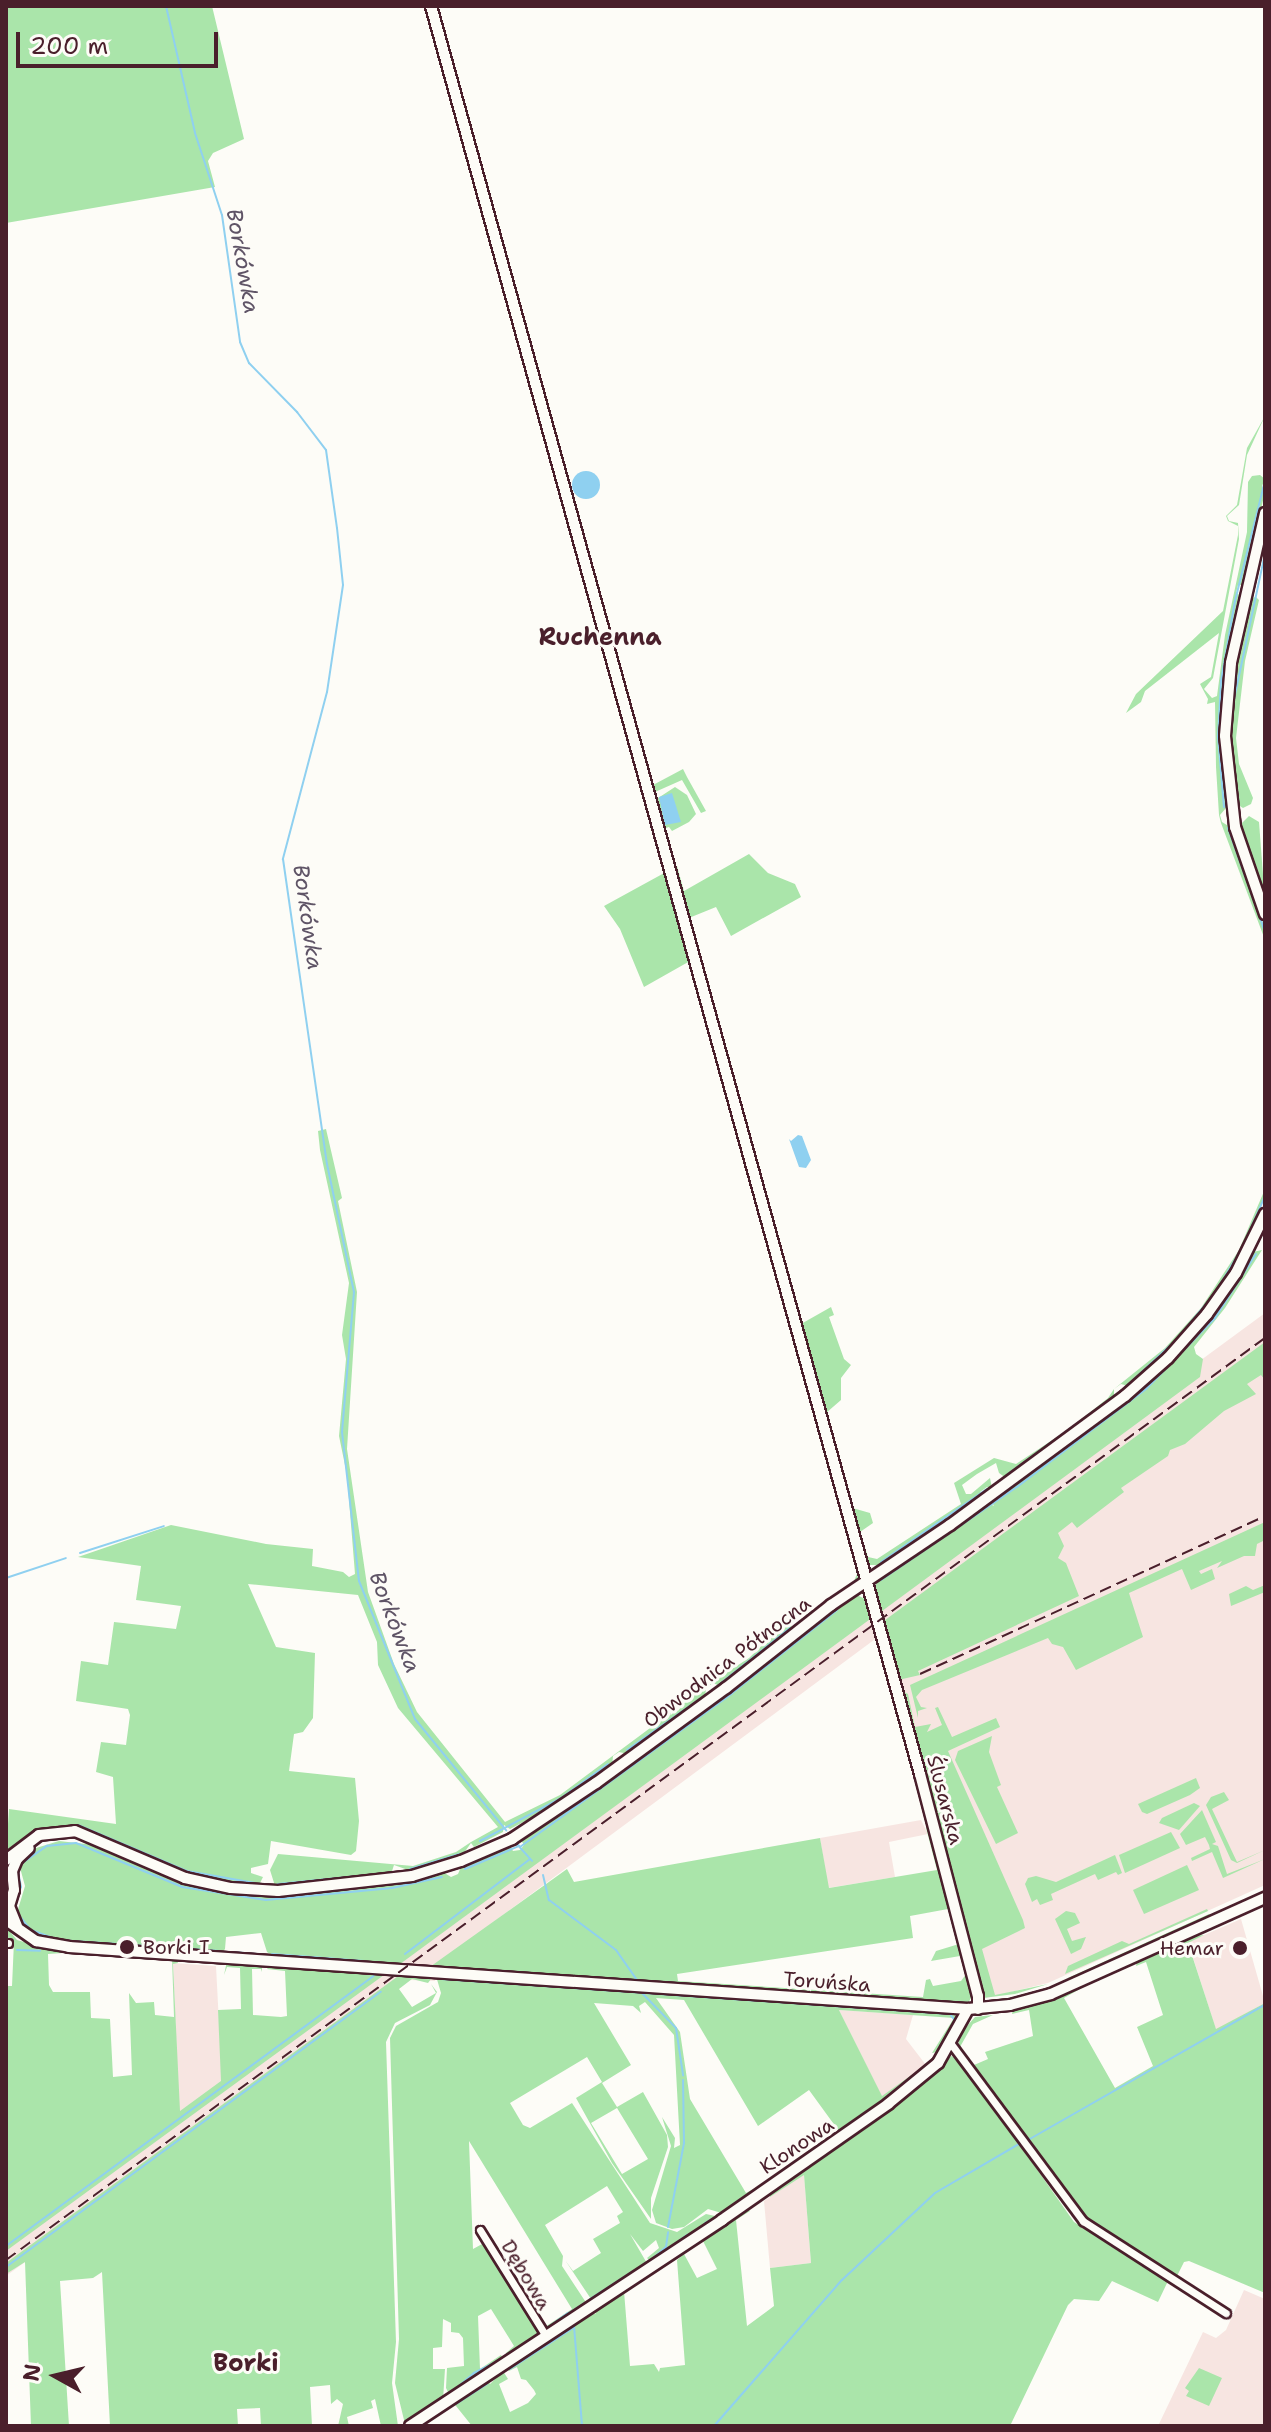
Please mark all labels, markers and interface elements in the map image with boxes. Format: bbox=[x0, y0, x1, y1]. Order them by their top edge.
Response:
scale bar bbox=[20, 16, 222, 66]
text: 200 m bbox=[30, 30, 108, 62]
water label: Borkówka bbox=[221, 206, 265, 316]
district label: Ruchenna bbox=[538, 624, 662, 652]
water label: Borkówka bbox=[288, 863, 328, 971]
water label: Borkówka bbox=[364, 1568, 426, 1676]
street label: Obwodnica Północna bbox=[639, 1591, 815, 1733]
street label: Ślusarska bbox=[922, 1753, 968, 1847]
place label: Borki I bbox=[143, 1935, 210, 1959]
place label: Hemar bbox=[1160, 1936, 1224, 1960]
marker: Borki I bbox=[118, 1938, 136, 1956]
marker: Hemar bbox=[1231, 1939, 1249, 1957]
street label: Toruńska bbox=[783, 1967, 871, 1997]
street label: Klonowa bbox=[756, 2113, 838, 2179]
street label: Dębowa bbox=[496, 2236, 556, 2314]
north arrow bbox=[16, 2336, 96, 2416]
district label: Borki bbox=[213, 2350, 279, 2378]
text: N bbox=[16, 2362, 47, 2383]

